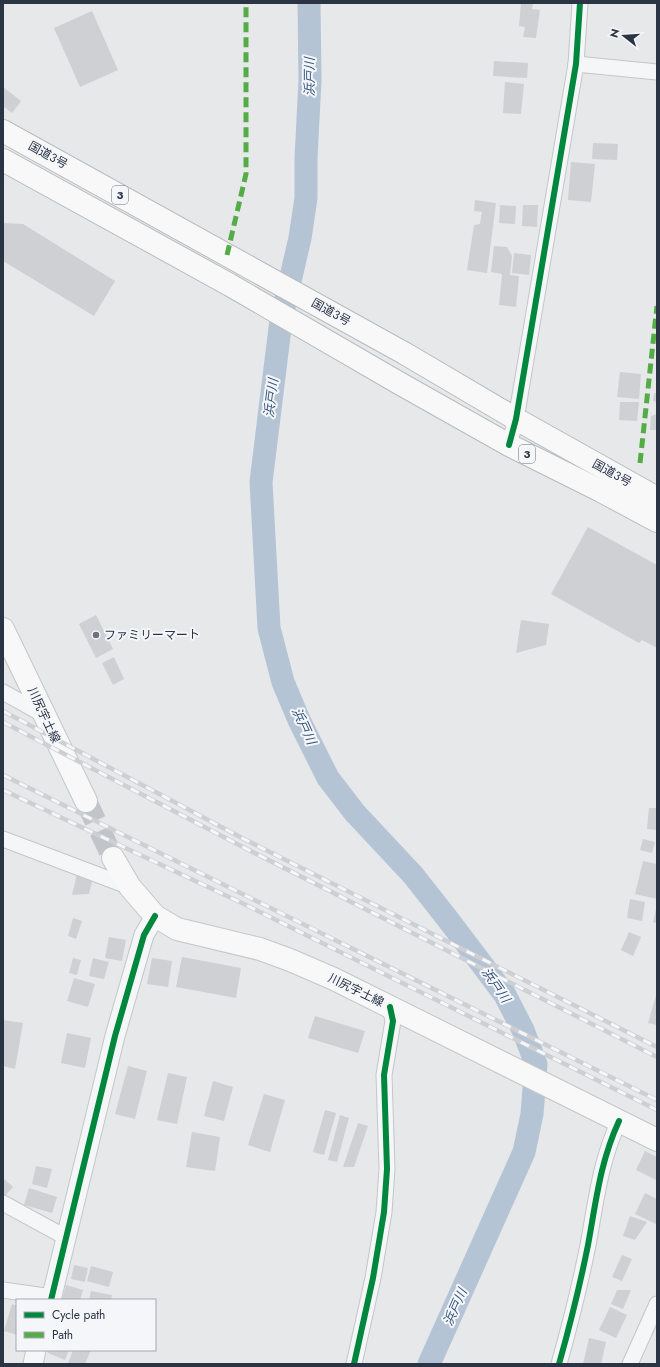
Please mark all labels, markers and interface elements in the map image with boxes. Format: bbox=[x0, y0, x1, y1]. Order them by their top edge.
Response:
north arrow bbox=[604, 16, 644, 56]
text: N bbox=[606, 27, 623, 40]
water label: 浜戸川 bbox=[300, 56, 319, 97]
street label: 国道3号 bbox=[25, 137, 71, 173]
road number: 3 bbox=[112, 186, 128, 204]
street label: 国道3号 bbox=[308, 294, 354, 330]
water label: 浜戸川 bbox=[259, 376, 283, 419]
road number: 3 bbox=[519, 445, 535, 463]
street label: 国道3号 bbox=[589, 455, 635, 491]
place label: ファミリーマート bbox=[104, 626, 200, 644]
marker: ファミリーマート bbox=[91, 630, 101, 640]
street label: 川尻宇土線 bbox=[23, 684, 65, 746]
water label: 浜戸川 bbox=[287, 704, 322, 749]
water label: 浜戸川 bbox=[477, 964, 516, 1008]
street label: 川尻宇土線 bbox=[325, 969, 387, 1011]
water label: 浜戸川 bbox=[438, 1284, 472, 1329]
legend bbox=[16, 1299, 156, 1351]
text: Cycle path bbox=[52, 1306, 105, 1324]
text: Path bbox=[52, 1326, 73, 1344]

